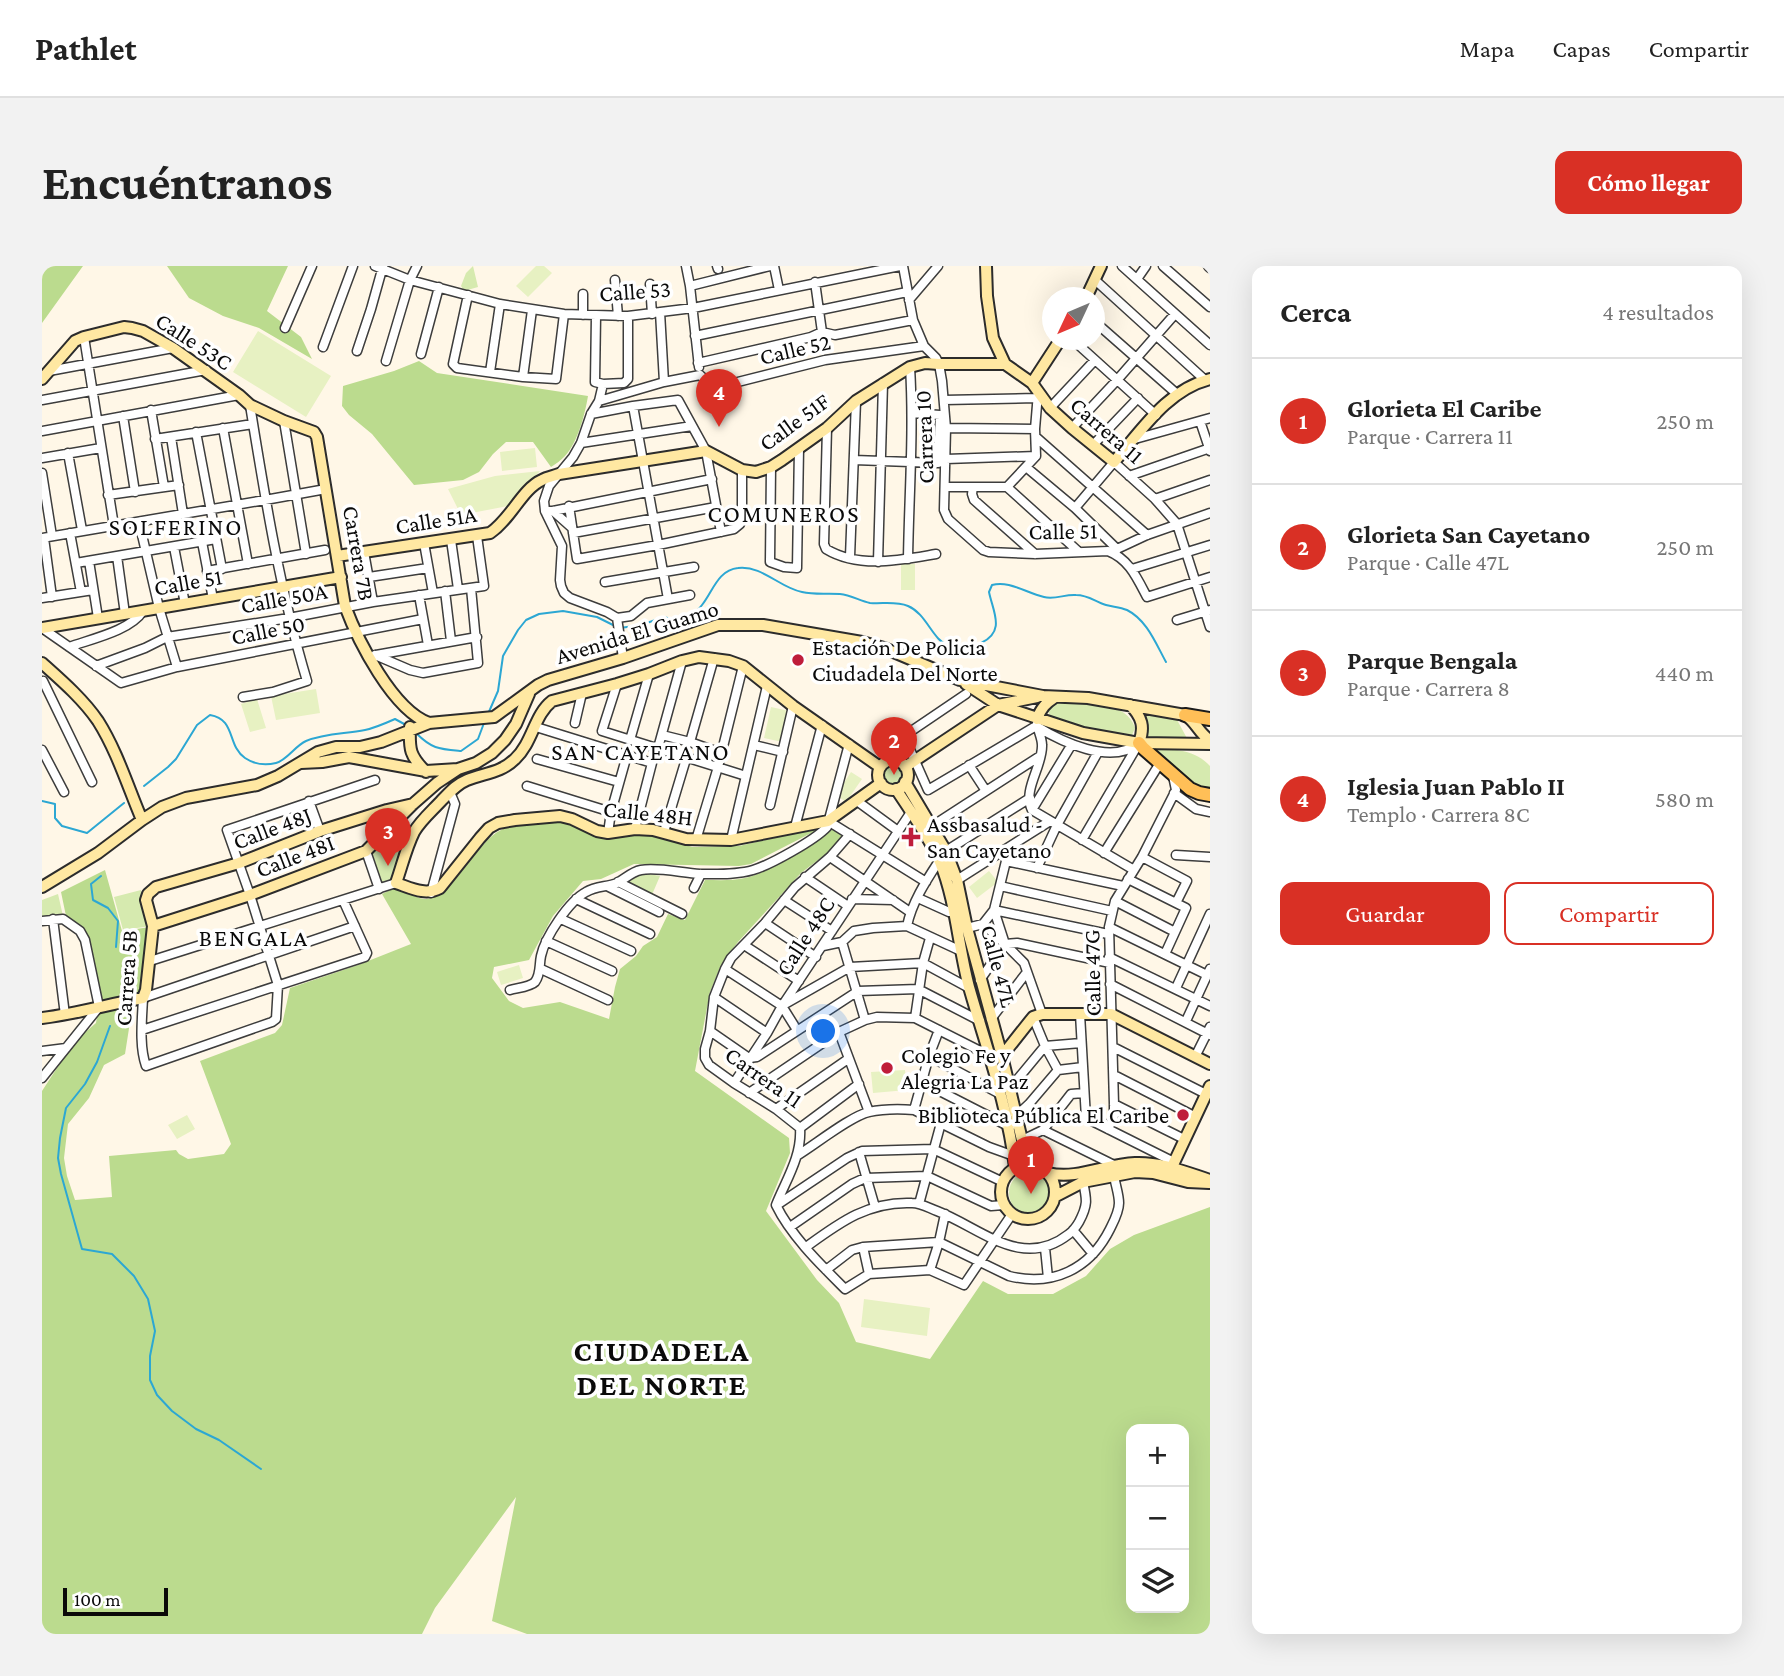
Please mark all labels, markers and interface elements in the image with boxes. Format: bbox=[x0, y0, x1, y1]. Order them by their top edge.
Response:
text: Pathlet bbox=[35, 30, 137, 67]
text: Mapa bbox=[1460, 35, 1515, 62]
text: Capas bbox=[1553, 35, 1611, 62]
text: Compartir bbox=[1649, 35, 1749, 62]
button: Cómo llegar bbox=[1555, 151, 1742, 214]
text: Encuéntranos bbox=[42, 155, 332, 210]
street label: Calle 53 bbox=[598, 276, 672, 306]
north arrow bbox=[1042, 287, 1105, 350]
text: Cerca bbox=[1280, 295, 1351, 328]
text: 4 resultados bbox=[1602, 299, 1714, 325]
street label: Calle 53C bbox=[151, 307, 237, 375]
street label: Calle 52 bbox=[757, 328, 833, 370]
pin: 4 bbox=[696, 369, 742, 427]
street label: Calle 51F bbox=[754, 388, 834, 456]
street label: Carrera 10 bbox=[909, 390, 939, 484]
street label: Carrera 11 bbox=[1065, 391, 1149, 469]
text: Glorieta El Caribe bbox=[1347, 394, 1542, 423]
text: 1 bbox=[1299, 408, 1307, 434]
text: 250 m bbox=[1656, 408, 1714, 434]
text: Parque · Carrera 11 bbox=[1347, 423, 1513, 449]
district label: COMUNEROS bbox=[708, 500, 860, 527]
street label: Calle 51A bbox=[393, 501, 479, 539]
street label: Carrera 7B bbox=[338, 504, 380, 602]
district label: SOLFERINO bbox=[109, 513, 243, 540]
street label: Calle 51 bbox=[1028, 517, 1098, 545]
text: Glorieta San Cayetano bbox=[1347, 520, 1590, 549]
text: 2 bbox=[1297, 534, 1309, 560]
text: 250 m bbox=[1656, 534, 1714, 560]
text: Parque · Calle 47L bbox=[1347, 549, 1509, 575]
street label: Calle 51 bbox=[152, 563, 224, 601]
street label: Calle 50A bbox=[239, 577, 330, 618]
street label: Avenida El Guamo bbox=[553, 595, 721, 669]
street label: Calle 50 bbox=[229, 610, 307, 650]
place label: Estación De Policia Ciudadela Del Norte bbox=[812, 634, 998, 686]
text: Parque Bengala bbox=[1347, 646, 1517, 675]
marker: Estación De Policia Ciudadela Del Norte bbox=[790, 652, 806, 668]
text: 3 bbox=[1297, 660, 1309, 686]
text: 440 m bbox=[1655, 660, 1714, 686]
text: Parque · Carrera 8 bbox=[1347, 675, 1510, 701]
pin: 2 bbox=[871, 717, 917, 775]
district label: SAN CAYETANO bbox=[551, 738, 731, 765]
text: Iglesia Juan Pablo II bbox=[1347, 772, 1565, 801]
text: 4 bbox=[1297, 786, 1309, 812]
text: 580 m bbox=[1655, 786, 1714, 812]
street label: Calle 48H bbox=[602, 795, 694, 831]
street label: Calle 48J bbox=[229, 801, 315, 855]
text: Templo · Carrera 8C bbox=[1347, 801, 1530, 827]
pin: 3 bbox=[365, 808, 411, 866]
place label: Assbasalud - San Cayetano bbox=[927, 811, 1051, 863]
marker: Assbasalud - San Cayetano bbox=[901, 827, 921, 847]
street label: Calle 48I bbox=[252, 829, 338, 883]
button: Guardar bbox=[1280, 882, 1490, 945]
button: Compartir bbox=[1504, 882, 1714, 945]
street label: Calle 48C bbox=[770, 892, 840, 980]
street label: Calle 47L bbox=[976, 922, 1023, 1010]
district label: BENGALA bbox=[199, 924, 309, 951]
street label: Carrera 5B bbox=[110, 929, 142, 1027]
street label: Calle 47G bbox=[1078, 929, 1106, 1017]
your location bbox=[806, 1014, 840, 1048]
street label: Carrera 11 bbox=[720, 1041, 808, 1113]
place label: Colegio Fe y Alegria La Paz bbox=[901, 1042, 1029, 1094]
marker: Colegio Fe y Alegria La Paz bbox=[879, 1060, 895, 1076]
place label: Biblioteca Pública El Caribe bbox=[918, 1102, 1169, 1128]
marker: Biblioteca Pública El Caribe bbox=[1175, 1107, 1191, 1123]
pin: 1 bbox=[1008, 1136, 1054, 1194]
district label: CIUDADELA DEL NORTE bbox=[574, 1334, 750, 1401]
map controls bbox=[1126, 1424, 1189, 1613]
button: + bbox=[1126, 1424, 1189, 1487]
button: − bbox=[1126, 1487, 1189, 1550]
button: layers bbox=[1126, 1550, 1189, 1613]
scale bar bbox=[63, 1585, 168, 1617]
text: 100 m bbox=[74, 1589, 121, 1610]

